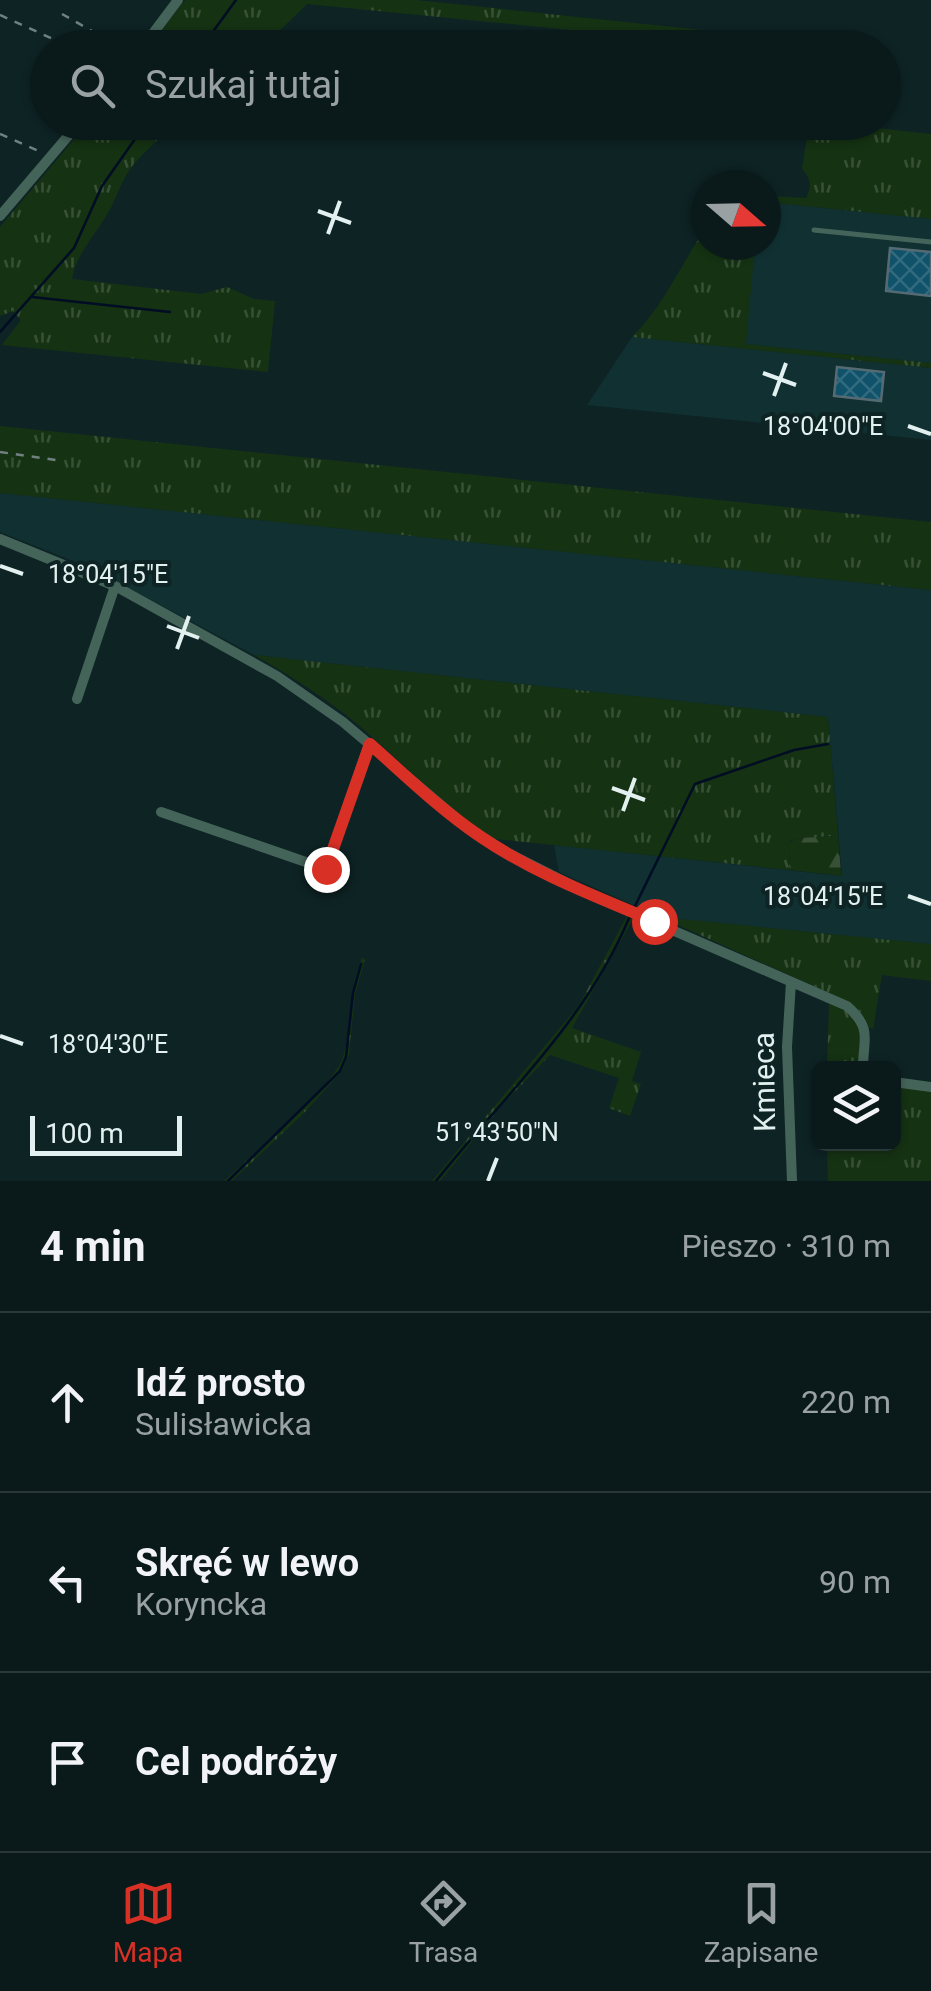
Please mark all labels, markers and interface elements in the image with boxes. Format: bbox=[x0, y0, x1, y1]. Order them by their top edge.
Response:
search box bbox=[30, 30, 901, 140]
icon: search bbox=[65, 58, 120, 113]
text: Szukaj tutaj bbox=[145, 63, 341, 107]
north arrow bbox=[691, 170, 781, 260]
text: 18°04'00"E bbox=[763, 412, 883, 441]
text: 18°04'15"E bbox=[48, 560, 168, 589]
route end bbox=[304, 847, 350, 893]
text: 18°04'15"E bbox=[763, 882, 883, 911]
route start bbox=[632, 899, 678, 945]
text: 18°04'30"E bbox=[48, 1030, 168, 1059]
street label: Kmieca bbox=[746, 1032, 782, 1132]
map controls bbox=[811, 1061, 901, 1151]
button: layers bbox=[811, 1061, 901, 1151]
scale bar bbox=[30, 1111, 182, 1156]
text: 100 m bbox=[45, 1117, 124, 1150]
text: 51°43'50"N bbox=[435, 1118, 559, 1147]
text: 4 min bbox=[40, 1222, 146, 1271]
text: Pieszo · 310 m bbox=[681, 1227, 891, 1265]
text: Idź prosto bbox=[135, 1361, 306, 1405]
icon: ahead bbox=[40, 1375, 95, 1430]
text: 220 m bbox=[801, 1383, 891, 1421]
text: Sulisławicka bbox=[135, 1405, 312, 1443]
text: Skręć w lewo bbox=[135, 1541, 359, 1585]
icon: left bbox=[40, 1555, 95, 1610]
text: 90 m bbox=[819, 1563, 891, 1601]
text: Koryncka bbox=[135, 1585, 267, 1623]
icon: arrive bbox=[40, 1735, 95, 1790]
text: Cel podróży bbox=[135, 1740, 337, 1784]
tab: Mapa bbox=[113, 1876, 183, 1969]
tab: Trasa bbox=[409, 1876, 478, 1969]
tab: Zapisane bbox=[704, 1876, 818, 1969]

